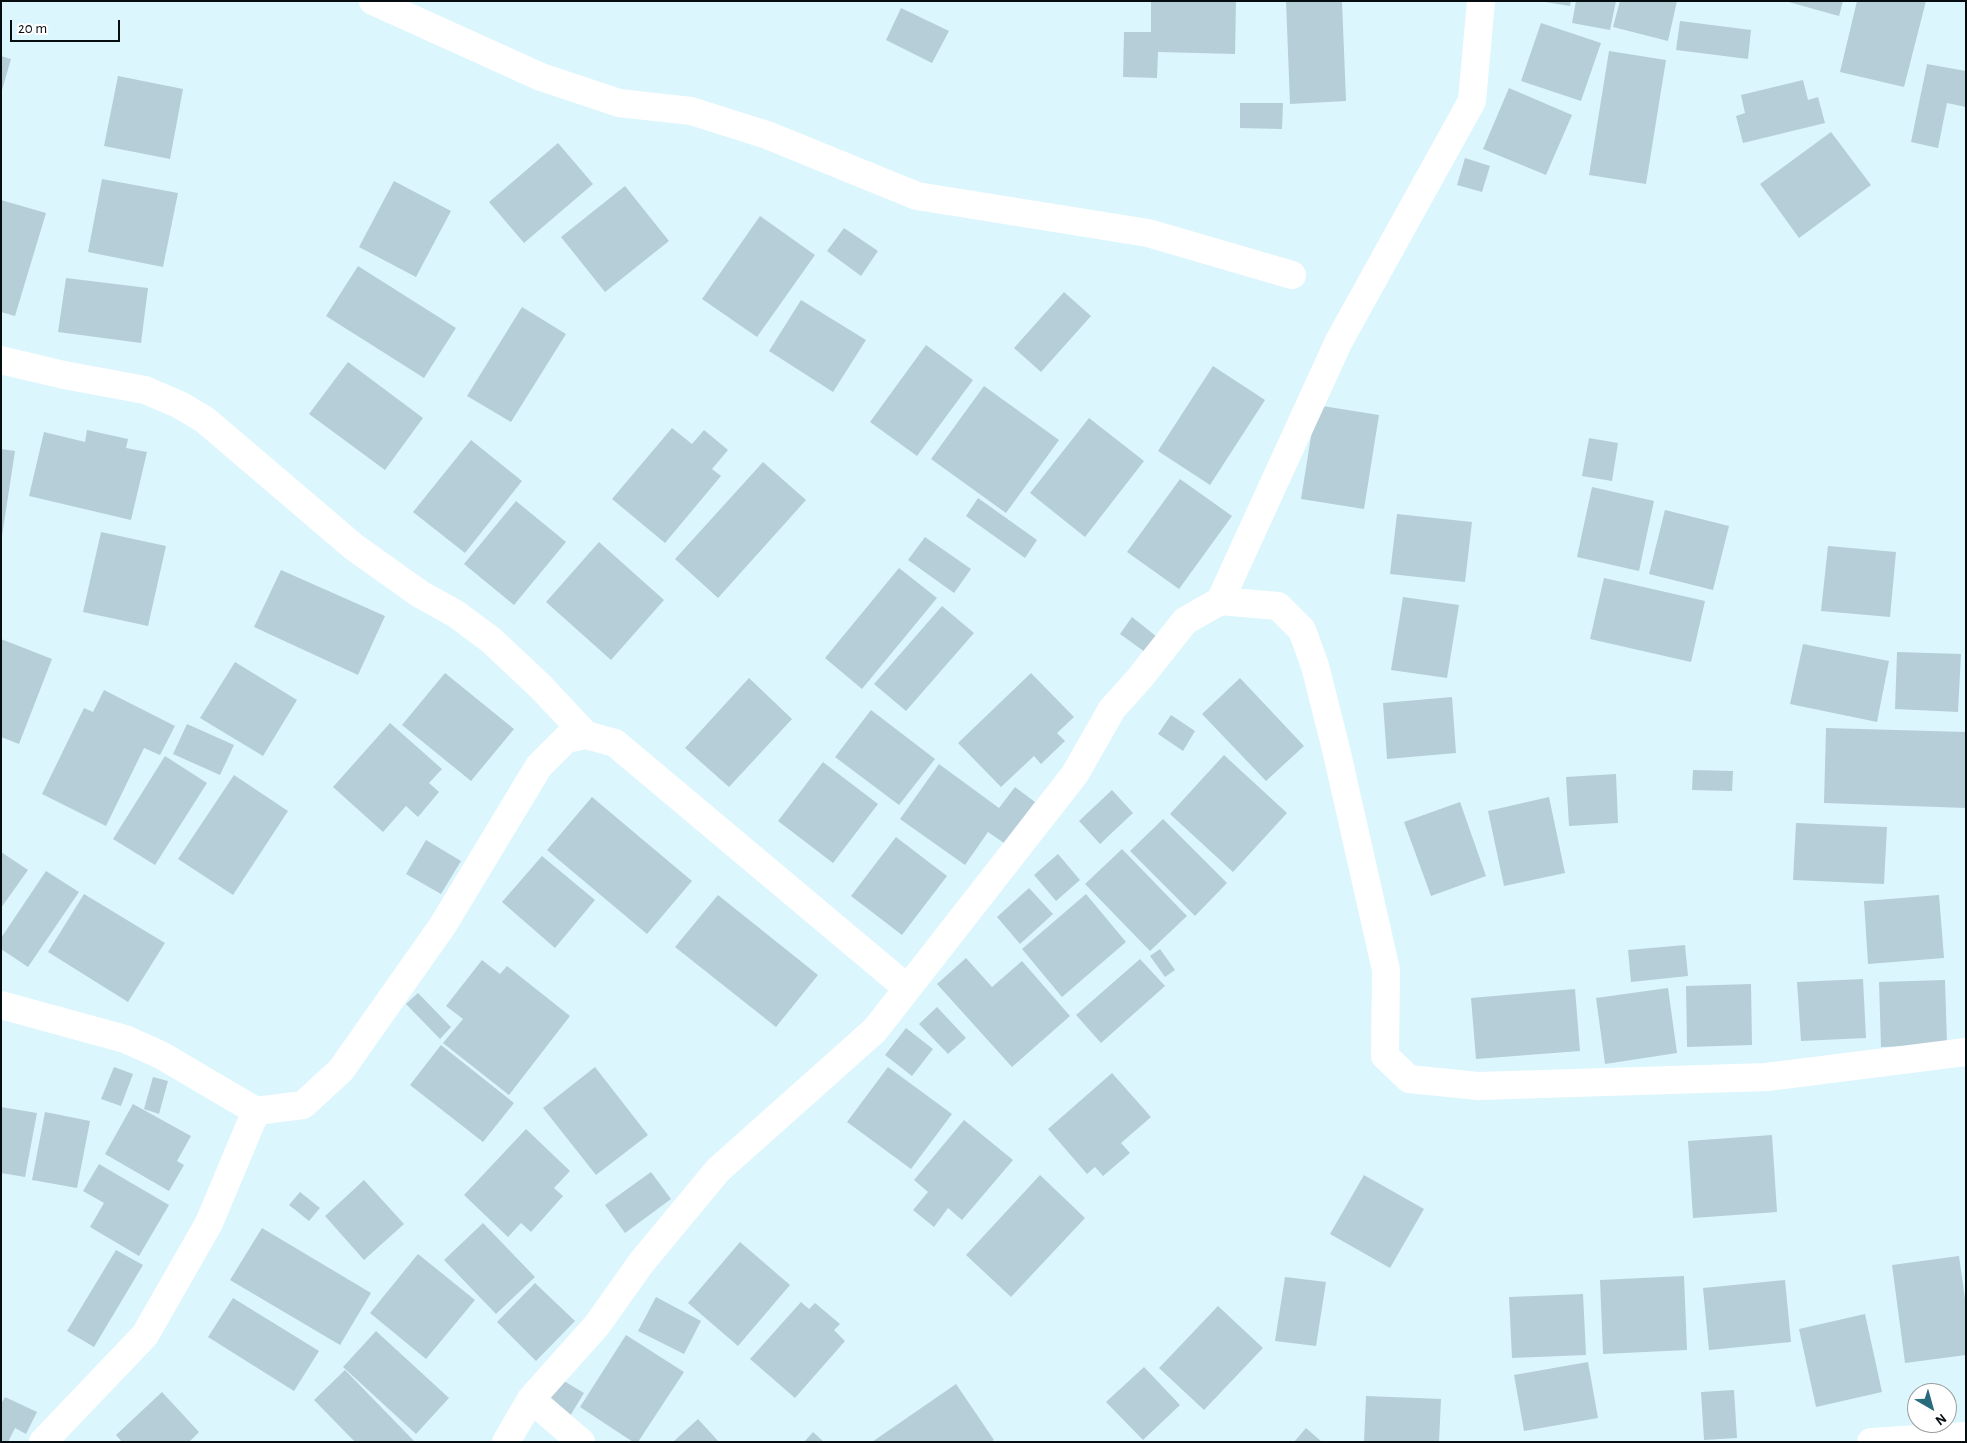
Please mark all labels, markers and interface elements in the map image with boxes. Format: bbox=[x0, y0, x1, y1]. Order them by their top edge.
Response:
scale bar bbox=[12, 10, 122, 42]
text: 20 m bbox=[18, 21, 47, 36]
north arrow bbox=[1907, 1383, 1957, 1433]
text: N bbox=[1932, 1411, 1949, 1428]

